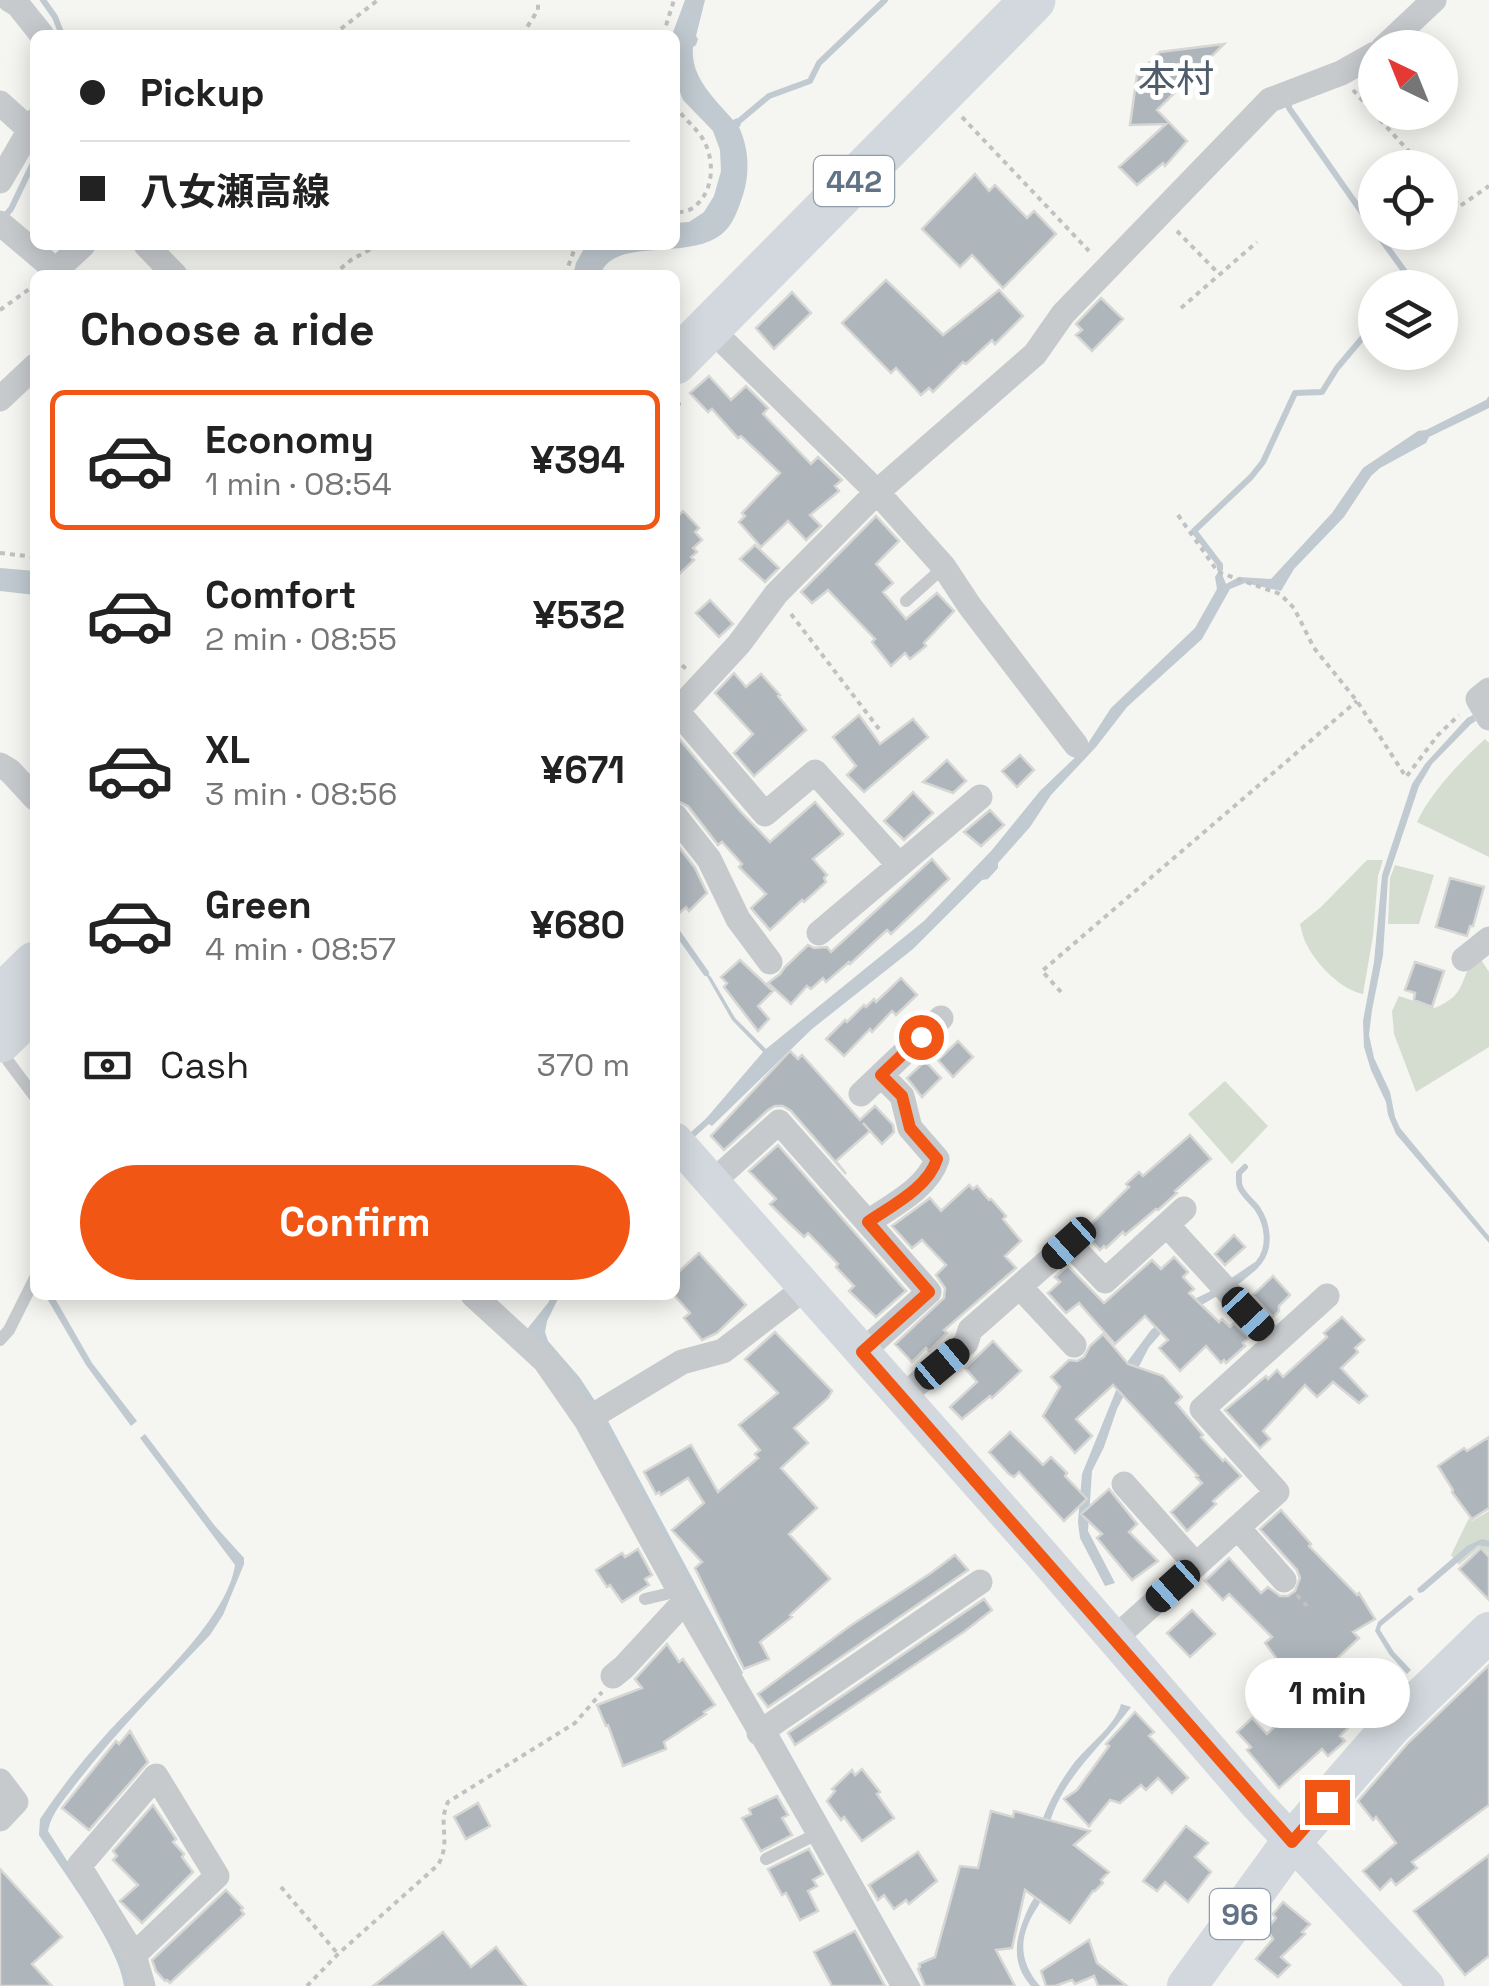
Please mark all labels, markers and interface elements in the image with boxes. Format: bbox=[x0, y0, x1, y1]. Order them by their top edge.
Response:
north arrow bbox=[1358, 30, 1458, 130]
map controls bbox=[1358, 30, 1458, 370]
district label: 本村 bbox=[1138, 55, 1214, 103]
text: Pickup bbox=[140, 69, 264, 117]
button: locate bbox=[1358, 150, 1458, 250]
road number: 442 bbox=[814, 156, 894, 206]
text: 八女瀬高線 bbox=[140, 168, 330, 216]
button: layers bbox=[1358, 270, 1458, 370]
text: Choose a ride bbox=[80, 301, 375, 358]
icon: car bbox=[85, 415, 175, 505]
text: Economy bbox=[205, 416, 374, 464]
text: ¥394 bbox=[531, 436, 625, 484]
text: 1 min · 08:54 bbox=[205, 464, 392, 504]
icon: car bbox=[85, 570, 175, 660]
text: Comfort bbox=[205, 571, 356, 619]
text: ¥532 bbox=[533, 591, 625, 639]
text: 2 min · 08:55 bbox=[205, 619, 397, 659]
icon: car bbox=[85, 725, 175, 815]
text: XL bbox=[205, 726, 250, 774]
text: ¥671 bbox=[541, 746, 625, 794]
text: 3 min · 08:56 bbox=[205, 774, 397, 814]
icon: car bbox=[85, 880, 175, 970]
text: Green bbox=[205, 881, 312, 929]
text: ¥680 bbox=[531, 901, 625, 949]
text: 4 min · 08:57 bbox=[205, 929, 396, 969]
route start bbox=[899, 1015, 944, 1060]
icon: cash bbox=[80, 1038, 135, 1093]
text: Cash bbox=[160, 1041, 249, 1089]
text: 370 m bbox=[537, 1045, 630, 1085]
button: Confirm bbox=[80, 1165, 630, 1280]
car bbox=[1037, 1212, 1101, 1274]
car bbox=[1217, 1282, 1279, 1346]
car bbox=[909, 1333, 975, 1395]
car bbox=[1141, 1555, 1205, 1617]
callout: 1 min bbox=[1244, 1657, 1410, 1727]
text: 1 min bbox=[1288, 1673, 1367, 1713]
route end bbox=[1305, 1780, 1350, 1825]
road number: 96 bbox=[1210, 1889, 1270, 1939]

